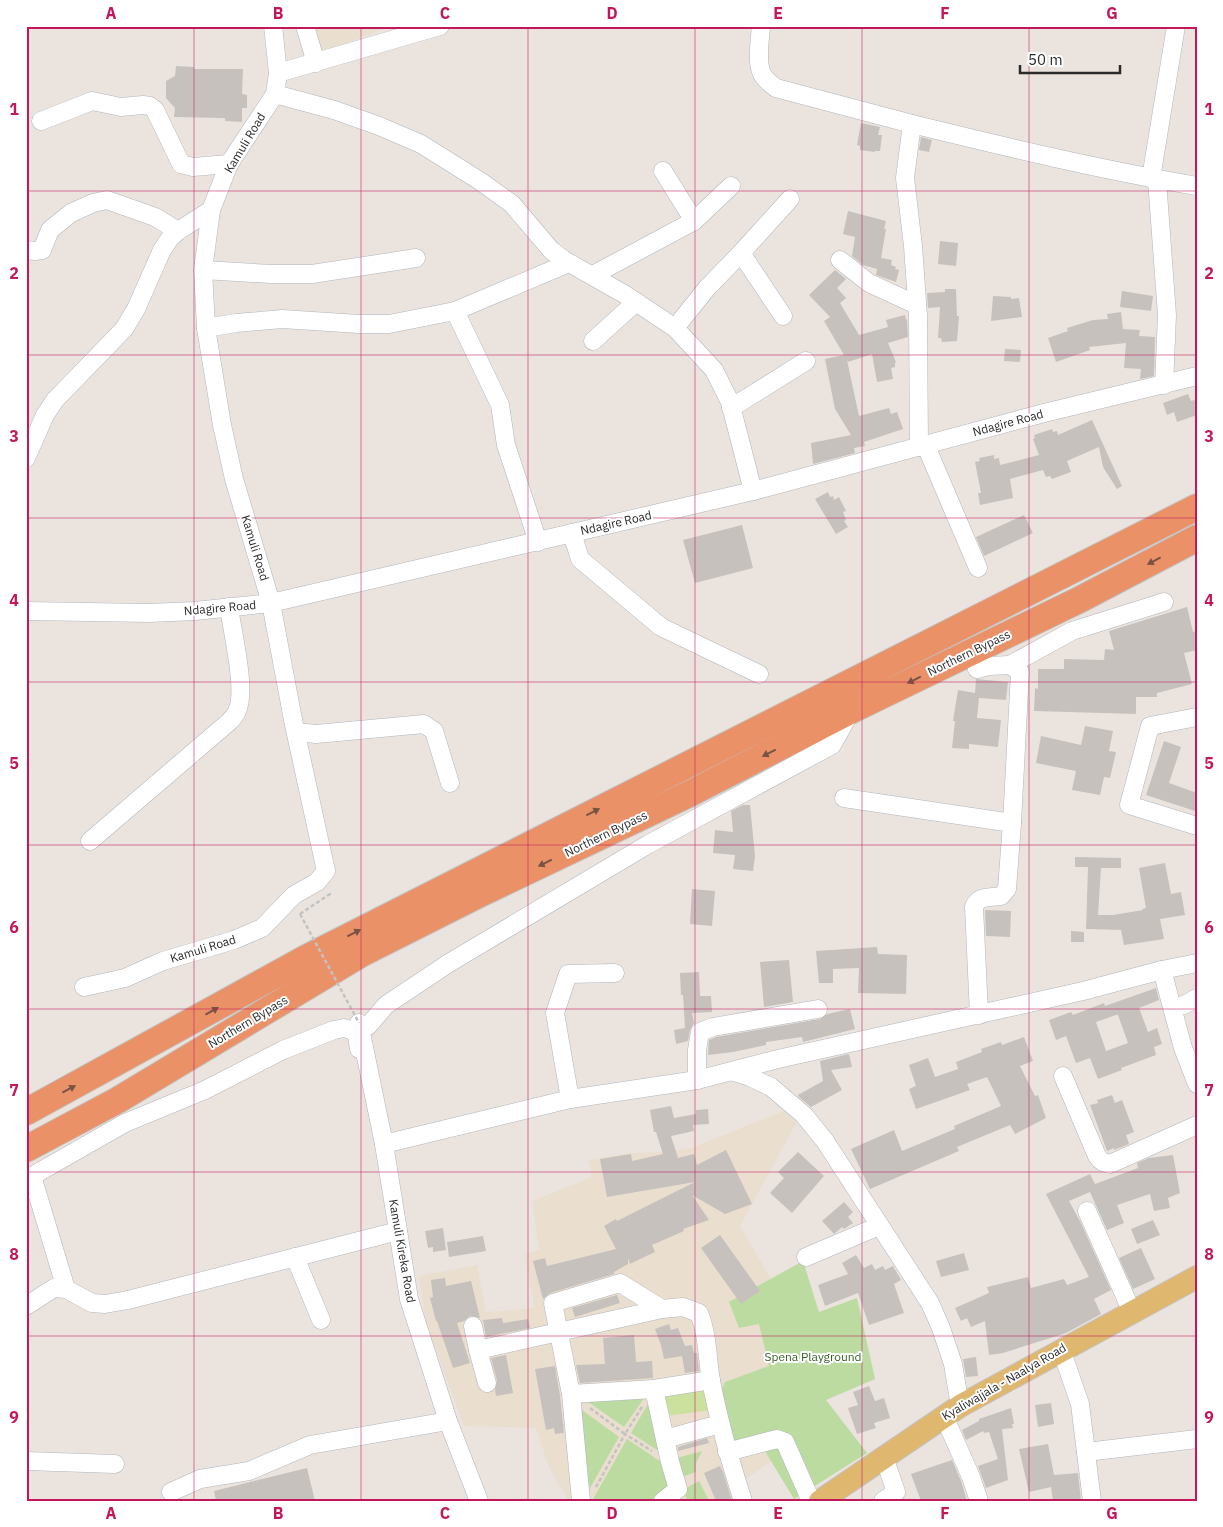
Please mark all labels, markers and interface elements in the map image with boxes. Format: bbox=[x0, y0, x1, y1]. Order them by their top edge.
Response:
text: A bbox=[106, 3, 117, 23]
text: B bbox=[273, 3, 284, 23]
text: C bbox=[440, 3, 450, 23]
text: D bbox=[606, 3, 618, 23]
text: E bbox=[773, 3, 783, 23]
text: F bbox=[940, 3, 950, 23]
text: G bbox=[1106, 3, 1118, 23]
scale bar bbox=[1020, 42, 1120, 74]
text: 50 m bbox=[1028, 50, 1063, 69]
text: 1 bbox=[9, 99, 19, 119]
text: 1 bbox=[1204, 99, 1214, 119]
street label: Kamuli Road bbox=[221, 110, 268, 176]
text: 2 bbox=[9, 263, 19, 283]
text: 2 bbox=[1204, 263, 1214, 283]
street label: Ndagire Road bbox=[971, 406, 1045, 439]
text: 3 bbox=[9, 426, 19, 446]
text: 3 bbox=[1204, 426, 1214, 446]
street label: Ndagire Road bbox=[579, 507, 653, 538]
street label: Kamuli Road bbox=[238, 513, 273, 582]
one-way arrow bbox=[1147, 556, 1160, 565]
text: 4 bbox=[9, 590, 19, 610]
text: 4 bbox=[1204, 590, 1214, 610]
street label: Ndagire Road bbox=[183, 597, 257, 618]
street label: Northern Bypass bbox=[925, 626, 1013, 679]
one-way arrow bbox=[907, 676, 921, 684]
one-way arrow bbox=[762, 749, 776, 757]
text: 5 bbox=[9, 753, 19, 773]
text: 5 bbox=[1204, 753, 1214, 773]
street label: Northern Bypass bbox=[562, 807, 650, 860]
one-way arrow bbox=[586, 808, 600, 816]
one-way arrow bbox=[538, 860, 552, 868]
text: 6 bbox=[9, 917, 19, 937]
text: 6 bbox=[1204, 917, 1214, 937]
one-way arrow bbox=[347, 929, 362, 937]
street label: Kamuli Road bbox=[168, 931, 237, 966]
street label: Northern Bypass bbox=[205, 992, 290, 1051]
one-way arrow bbox=[205, 1006, 218, 1015]
text: 7 bbox=[9, 1080, 19, 1100]
text: 7 bbox=[1204, 1080, 1214, 1100]
one-way arrow bbox=[62, 1085, 76, 1093]
street label: Kamuli Kireka Road bbox=[386, 1198, 419, 1304]
text: 8 bbox=[9, 1244, 19, 1264]
text: 8 bbox=[1204, 1244, 1214, 1264]
street label: Kyaliwajjala - Naalya Road bbox=[939, 1340, 1069, 1423]
park label: Spena Playground bbox=[764, 1349, 862, 1364]
text: 9 bbox=[9, 1407, 19, 1427]
text: 9 bbox=[1204, 1407, 1214, 1427]
text: A bbox=[106, 1503, 117, 1523]
text: B bbox=[273, 1503, 284, 1523]
text: C bbox=[440, 1503, 450, 1523]
text: D bbox=[606, 1503, 618, 1523]
text: E bbox=[773, 1503, 783, 1523]
text: F bbox=[940, 1503, 950, 1523]
text: G bbox=[1106, 1503, 1118, 1523]

